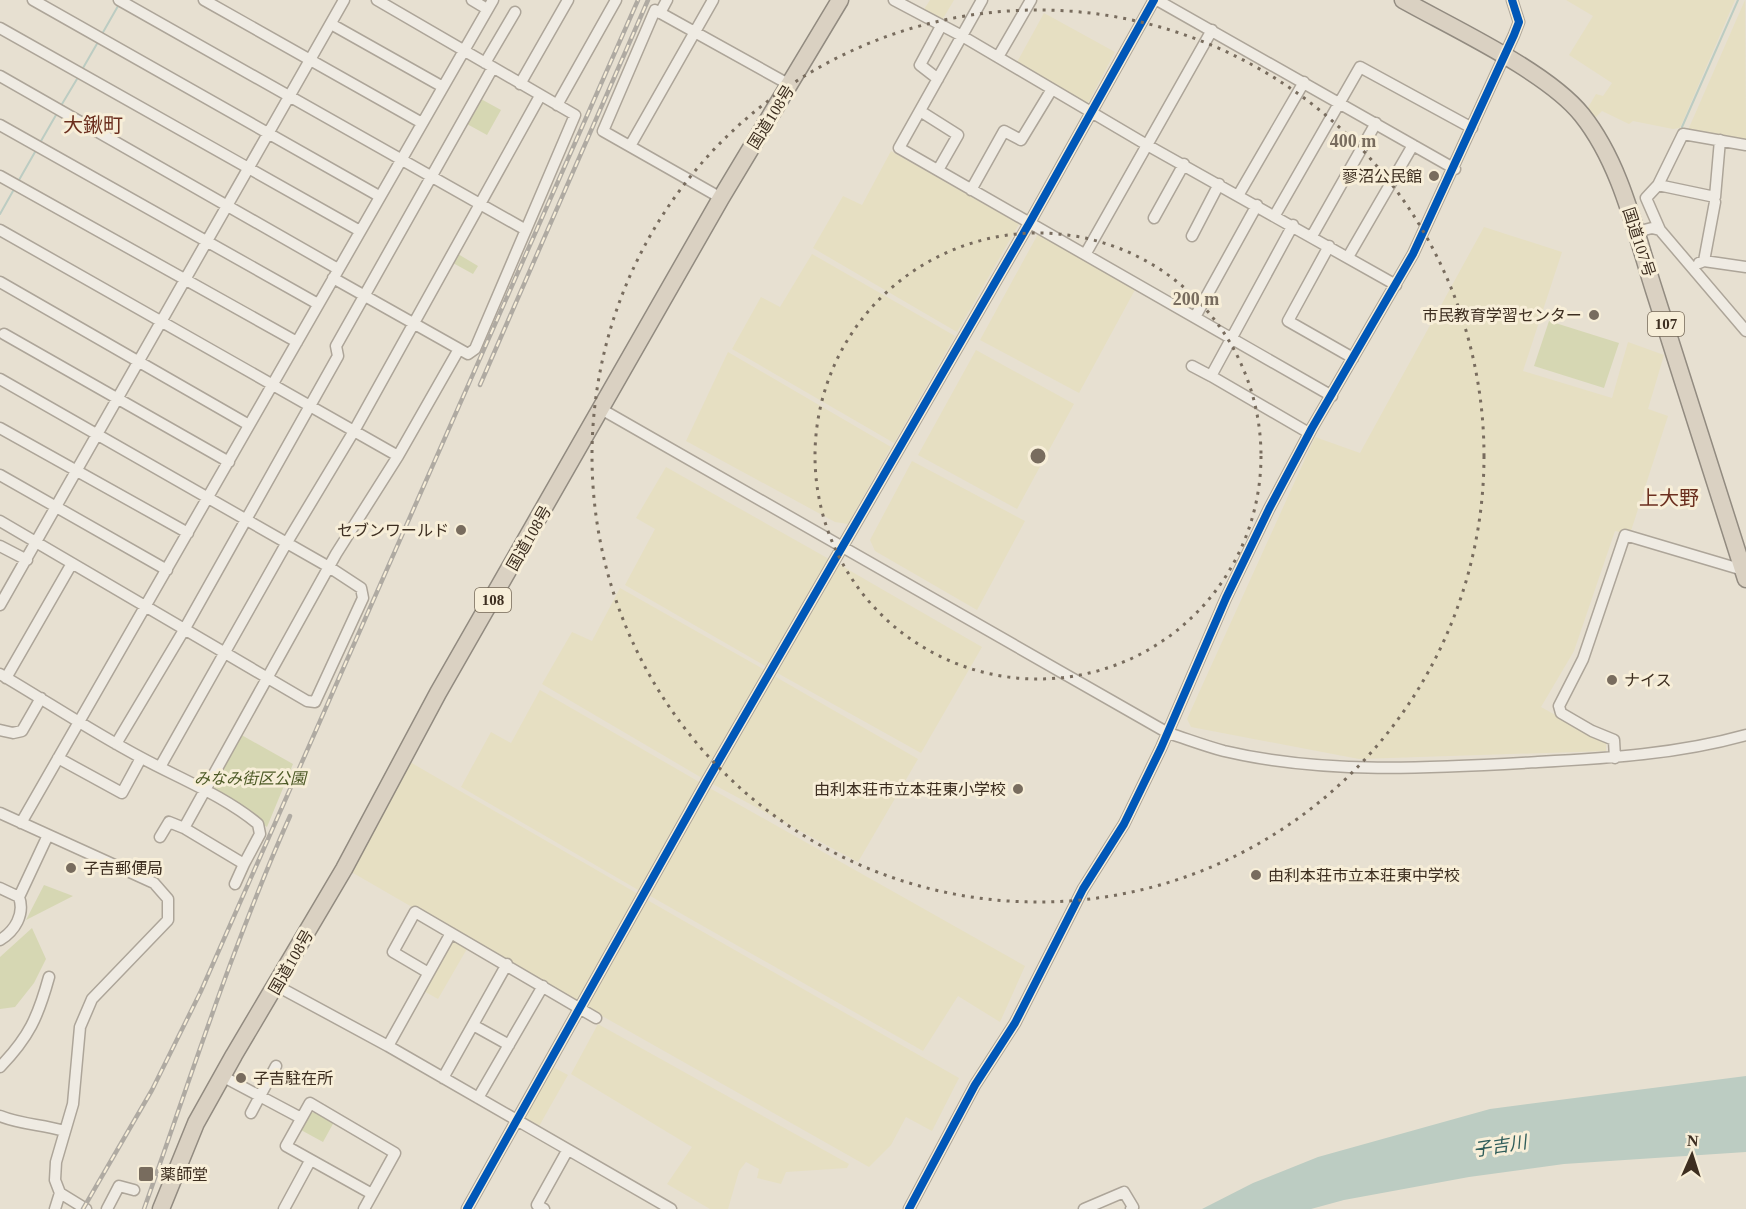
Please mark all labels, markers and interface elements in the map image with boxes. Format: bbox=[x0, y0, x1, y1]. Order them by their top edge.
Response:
street label: 国道108号 bbox=[745, 82, 797, 152]
district label: 大鍬町 bbox=[63, 114, 123, 136]
text: 400 m bbox=[1330, 131, 1376, 151]
place label: 蓼沼公民館 bbox=[1342, 168, 1422, 185]
marker: 蓼沼公民館 bbox=[1427, 169, 1441, 183]
street label: 国道107号 bbox=[1620, 205, 1658, 279]
text: 200 m bbox=[1173, 289, 1219, 309]
place label: 市民教育学習センター bbox=[1422, 307, 1582, 324]
marker: 市民教育学習センター bbox=[1587, 308, 1601, 322]
road number: 107 bbox=[1648, 312, 1684, 336]
centre of rings bbox=[1028, 446, 1048, 466]
district label: 上大野 bbox=[1639, 487, 1699, 509]
street label: 国道108号 bbox=[504, 503, 554, 573]
place label: セブンワールド bbox=[337, 522, 449, 539]
marker: セブンワールド bbox=[454, 523, 468, 537]
road number: 108 bbox=[475, 588, 511, 612]
place label: ナイス bbox=[1624, 672, 1672, 689]
marker: ナイス bbox=[1605, 673, 1619, 687]
park label: みなみ街区公園 bbox=[194, 770, 308, 787]
place label: 由利本荘市立本荘東小学校 bbox=[814, 781, 1006, 798]
marker: 由利本荘市立本荘東小学校 bbox=[1011, 782, 1025, 796]
place label: 子吉郵便局 bbox=[83, 860, 163, 877]
marker: 子吉郵便局 bbox=[64, 861, 78, 875]
place label: 由利本荘市立本荘東中学校 bbox=[1268, 867, 1460, 884]
marker: 由利本荘市立本荘東中学校 bbox=[1249, 868, 1263, 882]
street label: 国道108号 bbox=[266, 927, 316, 997]
place label: 子吉駐在所 bbox=[253, 1070, 333, 1087]
marker: 子吉駐在所 bbox=[234, 1071, 248, 1085]
north arrow bbox=[1662, 1125, 1722, 1185]
water label: 子吉川 bbox=[1472, 1132, 1530, 1160]
text: N bbox=[1687, 1132, 1699, 1149]
marker: 薬師堂 bbox=[137, 1165, 155, 1183]
place label: 薬師堂 bbox=[160, 1166, 208, 1183]

